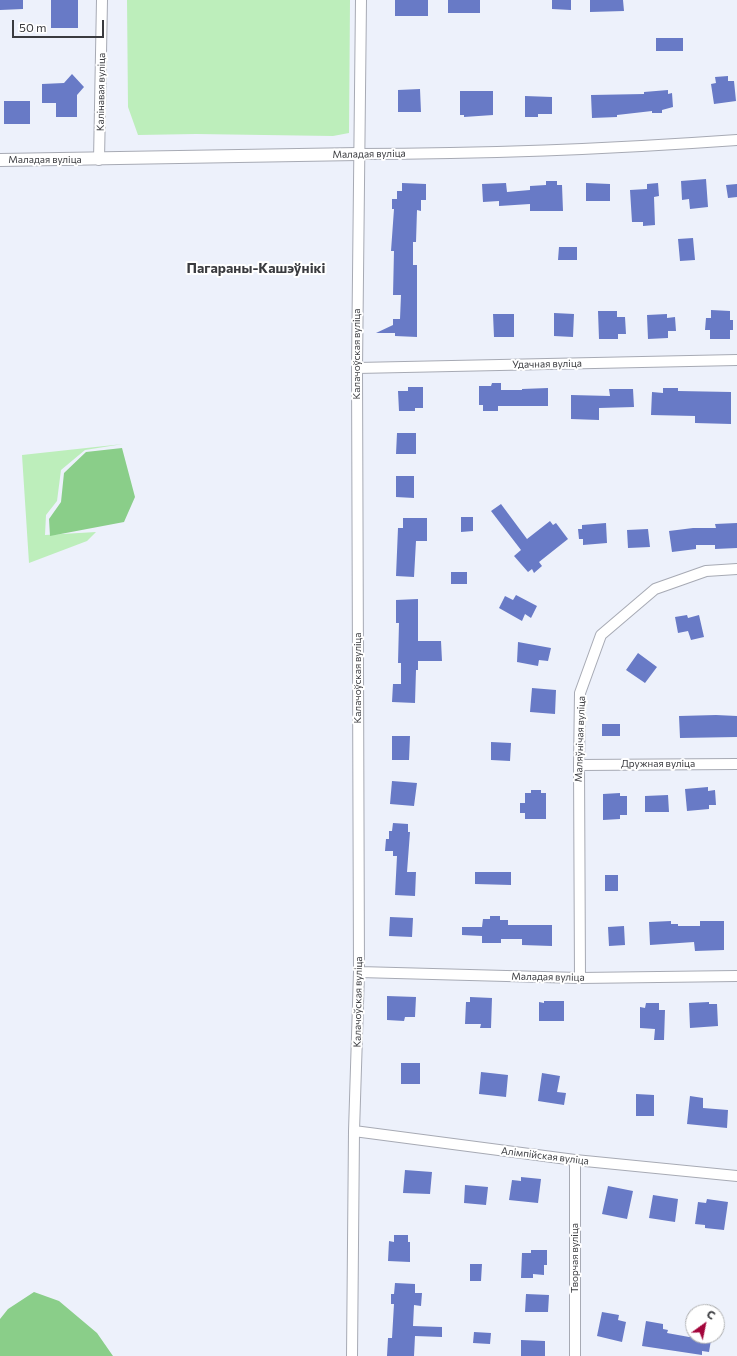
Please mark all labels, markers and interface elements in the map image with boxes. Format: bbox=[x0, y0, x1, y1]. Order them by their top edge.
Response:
scale bar bbox=[14, 12, 106, 38]
text: 50 m bbox=[19, 20, 47, 34]
street label: Калінавая вуліца bbox=[94, 53, 108, 131]
street label: Маладая вуліца bbox=[332, 147, 406, 161]
street label: Маладая вуліца bbox=[8, 154, 82, 166]
district label: Пагараны-Кашэўнікі bbox=[187, 260, 325, 276]
street label: Калачоўская вуліца bbox=[351, 308, 363, 400]
street label: Удачная вуліца bbox=[512, 357, 582, 371]
street label: Калачоўская вуліца bbox=[352, 632, 364, 724]
street label: Маляўнічая вуліца bbox=[572, 696, 588, 782]
street label: Дружная вуліца bbox=[621, 758, 695, 770]
street label: Калачоўская вуліца bbox=[351, 956, 365, 1048]
street label: Маладая вуліца bbox=[511, 970, 585, 984]
street label: Алімпійская вуліца bbox=[500, 1145, 590, 1167]
street label: Творчая вуліца bbox=[569, 1223, 581, 1293]
north arrow bbox=[685, 1304, 725, 1344]
text: С bbox=[705, 1307, 718, 1322]

